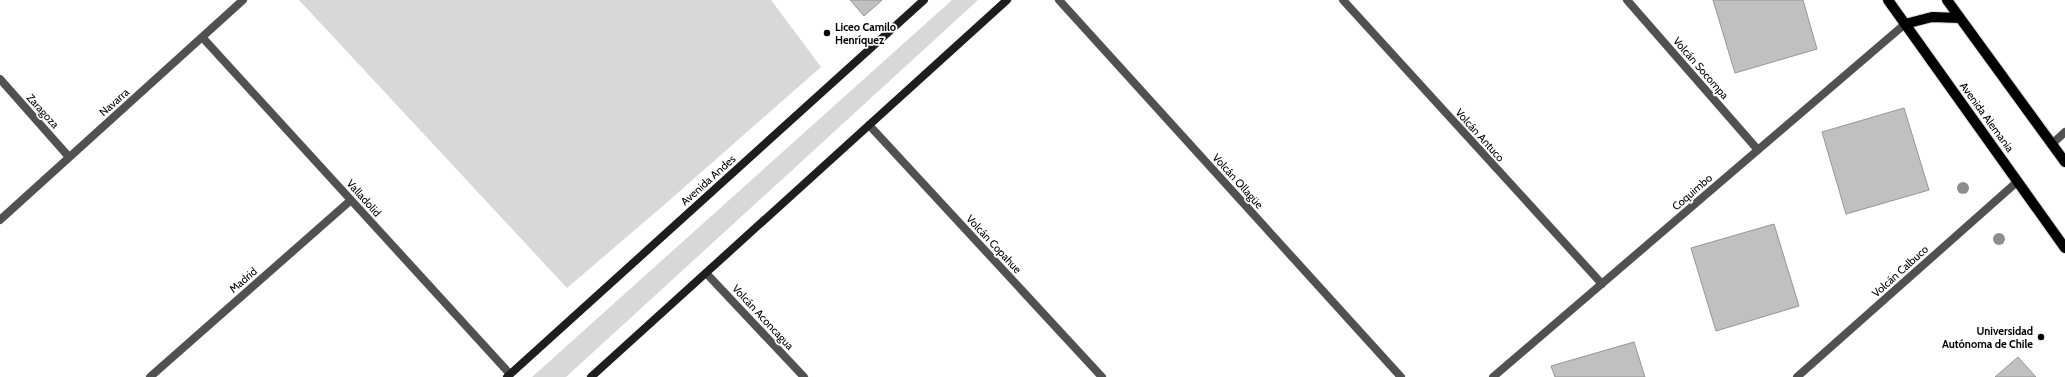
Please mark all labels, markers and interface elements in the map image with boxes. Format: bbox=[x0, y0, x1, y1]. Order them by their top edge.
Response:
place label: Liceo Camilo Henríquez bbox=[835, 20, 896, 47]
marker: Liceo Camilo Henríquez bbox=[822, 28, 832, 38]
street label: Volcán Socompa bbox=[1670, 34, 1732, 103]
street label: Avenida Alemania bbox=[1957, 79, 2018, 155]
street label: Navarra bbox=[96, 84, 132, 119]
street label: Zaragoza bbox=[24, 91, 63, 132]
street label: Volcán Antuco bbox=[1452, 105, 1508, 165]
street label: Avenida Andes bbox=[678, 151, 739, 208]
street label: Volcán Ollagüe bbox=[1210, 151, 1267, 212]
street label: Coquimbo bbox=[1669, 171, 1715, 213]
street label: Valladolid bbox=[344, 177, 384, 219]
street label: Volcán Copahue bbox=[963, 212, 1025, 276]
street label: Volcán Calbuco bbox=[1869, 242, 1931, 300]
street label: Madrid bbox=[226, 264, 260, 296]
street label: Volcán Aconcagua bbox=[729, 281, 797, 353]
place label: Universidad Autónoma de Chile bbox=[1942, 324, 2033, 351]
marker: Universidad Autónoma de Chile bbox=[2036, 332, 2046, 342]

